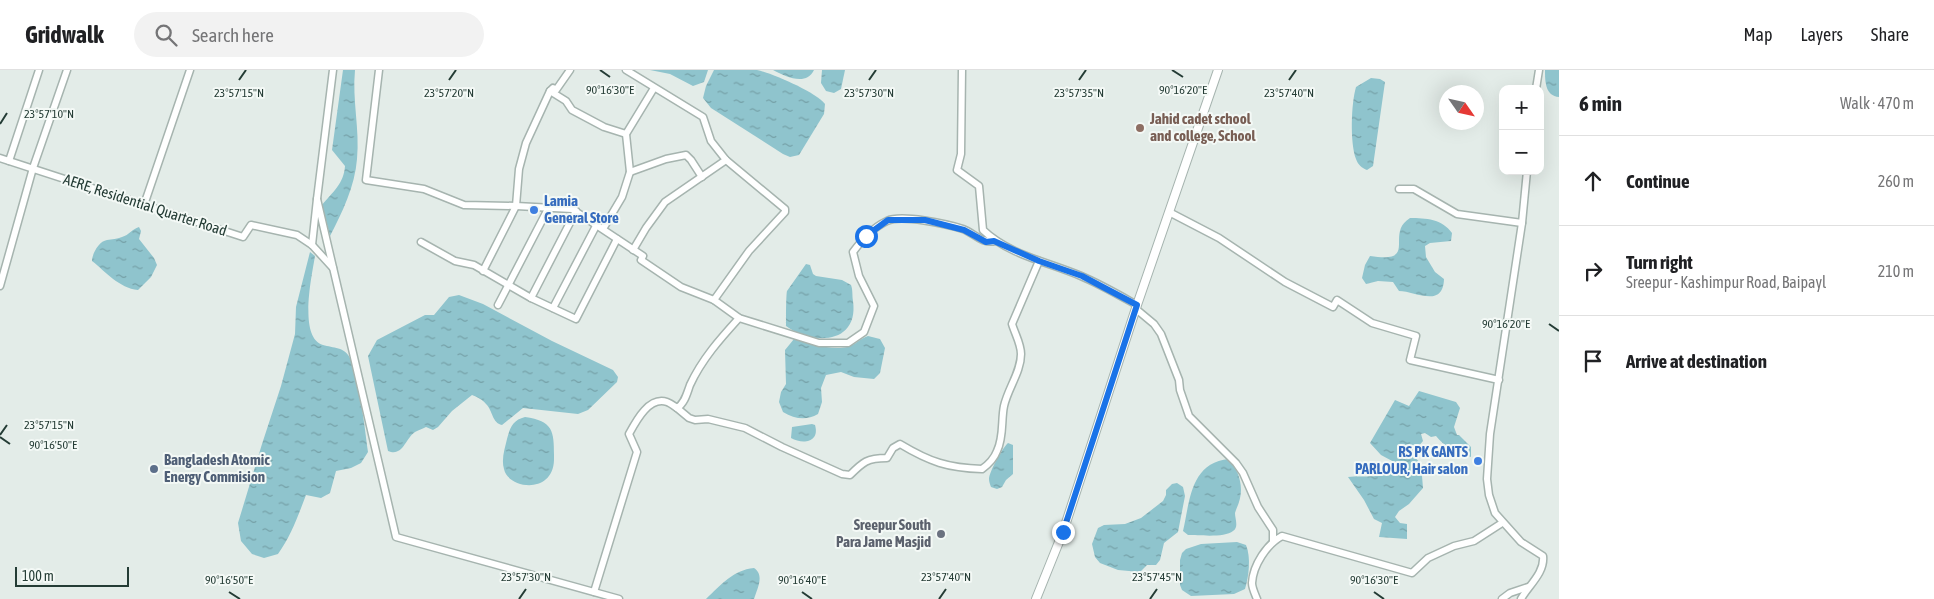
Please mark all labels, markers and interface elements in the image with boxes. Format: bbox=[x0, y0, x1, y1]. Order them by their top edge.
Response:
search box bbox=[134, 12, 484, 57]
text: Gridwalk bbox=[25, 21, 104, 48]
icon: search bbox=[152, 21, 180, 49]
text: Search here bbox=[192, 24, 274, 46]
text: Map bbox=[1743, 24, 1772, 45]
text: Layers bbox=[1800, 24, 1843, 45]
text: Share bbox=[1871, 24, 1909, 45]
text: 90°16'30"E bbox=[586, 83, 634, 97]
text: 90°16'20"E bbox=[1159, 83, 1207, 97]
north arrow bbox=[1439, 85, 1484, 130]
map controls bbox=[1499, 85, 1544, 175]
button: + bbox=[1499, 85, 1544, 130]
text: 23°57'15"N bbox=[214, 86, 264, 100]
text: 23°57'20"N bbox=[424, 86, 474, 100]
text: 23°57'30"N bbox=[844, 86, 894, 100]
text: 23°57'35"N bbox=[1054, 86, 1104, 100]
text: 23°57'40"N bbox=[1264, 86, 1314, 100]
text: 6 min bbox=[1579, 91, 1622, 115]
text: Walk · 470 m bbox=[1840, 94, 1914, 112]
text: 23°57'10"N bbox=[24, 107, 74, 121]
place label: Jahid cadet school and college, School bbox=[1149, 110, 1257, 144]
marker: Jahid cadet school and college, School bbox=[1134, 122, 1146, 134]
button: − bbox=[1499, 130, 1544, 175]
icon: ahead bbox=[1579, 167, 1607, 195]
street label: AERE, Residential Quarter Road bbox=[61, 170, 229, 239]
text: Continue bbox=[1626, 170, 1690, 192]
text: 260 m bbox=[1878, 172, 1914, 190]
place label: Lamia General Store bbox=[544, 192, 619, 226]
marker: Lamia General Store bbox=[528, 204, 540, 216]
route start bbox=[855, 225, 878, 248]
text: Turn right bbox=[1626, 251, 1693, 273]
icon: right bbox=[1579, 257, 1607, 285]
text: 210 m bbox=[1878, 262, 1914, 280]
text: Sreepur - Kashimpur Road, Baipayl bbox=[1626, 273, 1826, 291]
text: 90°16'20"E bbox=[1482, 317, 1530, 331]
icon: arrive bbox=[1579, 347, 1607, 375]
text: Arrive at destination bbox=[1626, 350, 1767, 372]
text: 23°57'15"N bbox=[24, 418, 74, 432]
text: 90°16'50"E bbox=[29, 438, 77, 452]
place label: RS PK GANTS PARLOUR, Hair salon bbox=[1355, 443, 1469, 477]
place label: Bangladesh Atomic Energy Commision bbox=[164, 451, 270, 485]
marker: RS PK GANTS PARLOUR, Hair salon bbox=[1472, 455, 1484, 467]
marker: Bangladesh Atomic Energy Commision bbox=[148, 463, 160, 475]
place label: Sreepur South Para Jame Masjid bbox=[836, 516, 931, 550]
route end bbox=[1052, 521, 1075, 544]
marker: Sreepur South Para Jame Masjid bbox=[935, 528, 947, 540]
scale bar bbox=[15, 564, 129, 587]
text: 100 m bbox=[22, 568, 54, 584]
text: 23°57'30"N bbox=[501, 570, 551, 584]
text: 23°57'40"N bbox=[921, 570, 971, 584]
text: 23°57'45"N bbox=[1132, 570, 1182, 584]
text: 90°16'50"E bbox=[205, 573, 253, 587]
text: 90°16'40"E bbox=[778, 573, 826, 587]
text: 90°16'30"E bbox=[1350, 573, 1398, 587]

